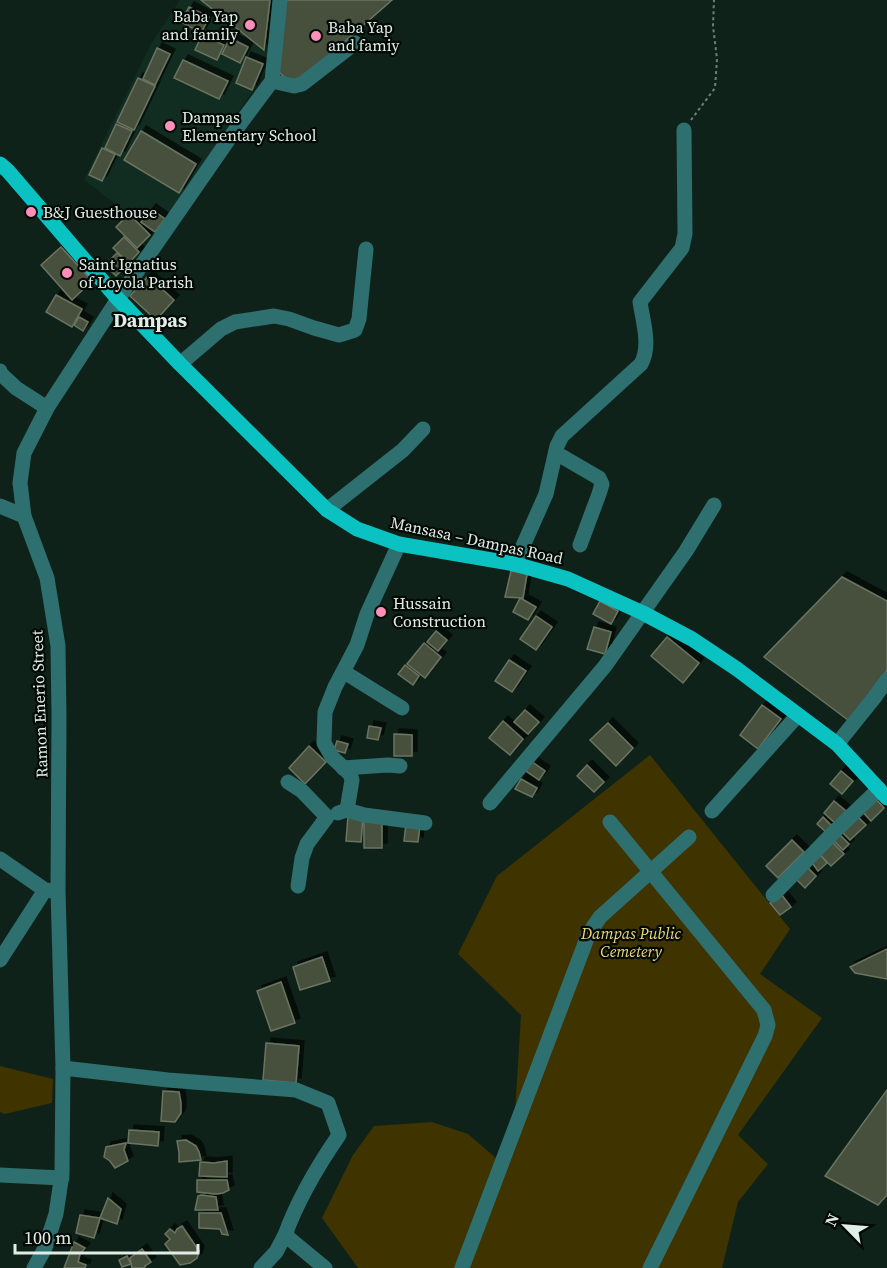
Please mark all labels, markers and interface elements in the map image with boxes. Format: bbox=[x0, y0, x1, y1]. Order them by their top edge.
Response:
place label: Baba Yap and family bbox=[162, 5, 239, 45]
place label: Baba Yap and famiy bbox=[328, 16, 400, 56]
marker: Baba Yap and family bbox=[243, 18, 257, 32]
marker: Baba Yap and famiy bbox=[309, 29, 323, 43]
place label: Dampas Elementary School bbox=[182, 106, 317, 146]
marker: Dampas Elementary School bbox=[163, 119, 177, 133]
place label: B&J Guesthouse bbox=[43, 201, 157, 223]
marker: B&J Guesthouse bbox=[24, 205, 38, 219]
place label: Saint Ignatius of Loyola Parish bbox=[79, 253, 194, 293]
marker: Saint Ignatius of Loyola Parish bbox=[60, 266, 74, 280]
district label: Dampas bbox=[113, 306, 187, 334]
street label: Mansasa – Dampas Road bbox=[389, 511, 565, 569]
place label: Hussain Construction bbox=[393, 592, 486, 632]
marker: Hussain Construction bbox=[374, 605, 388, 619]
street label: Ramon Enerio Street bbox=[25, 629, 53, 778]
park label: Dampas Public Cemetery bbox=[580, 922, 682, 962]
north arrow bbox=[815, 1196, 875, 1256]
text: N bbox=[819, 1209, 844, 1230]
scale bar bbox=[15, 1217, 198, 1255]
text: 100 m bbox=[24, 1225, 71, 1250]

